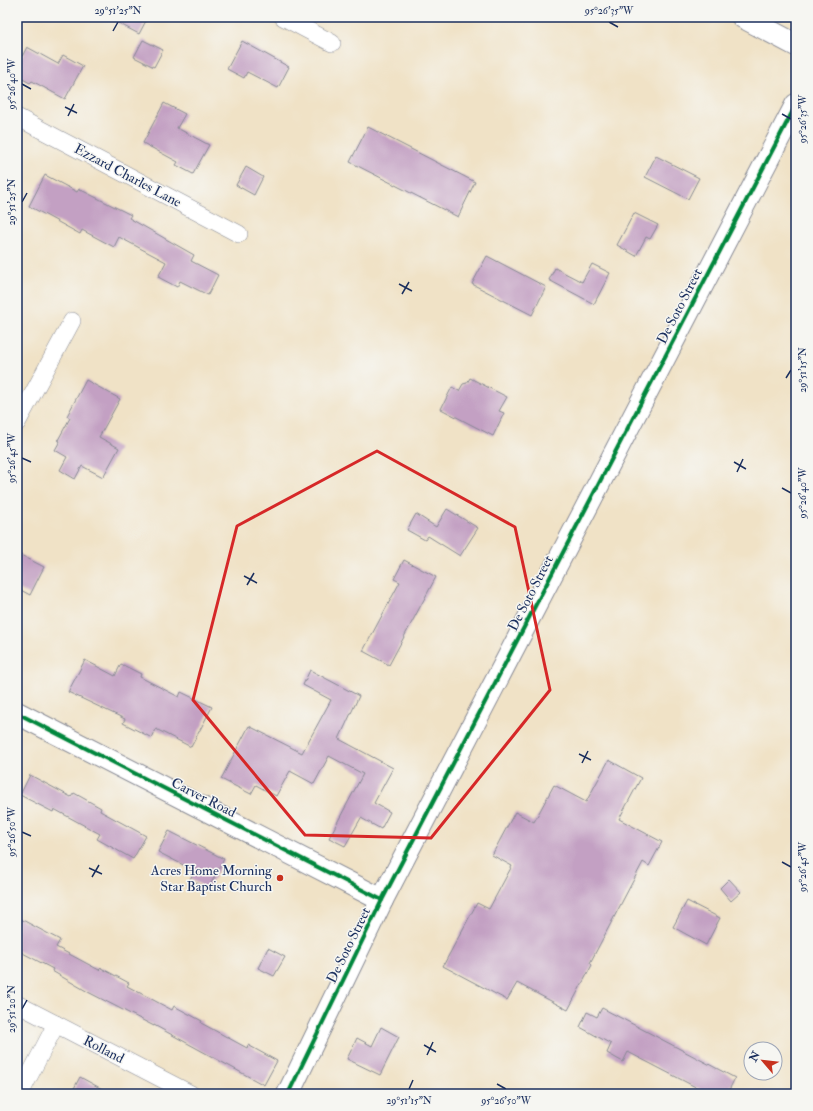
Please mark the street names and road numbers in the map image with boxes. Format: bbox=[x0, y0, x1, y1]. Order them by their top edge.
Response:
street label: Ezzard Charles Lane bbox=[71, 140, 184, 211]
street label: De Soto Street bbox=[653, 265, 706, 347]
street label: De Soto Street bbox=[504, 552, 557, 634]
street label: Carver Road bbox=[169, 774, 239, 821]
street label: De Soto Street bbox=[323, 904, 374, 986]
street label: Rolland bbox=[81, 1032, 127, 1067]

